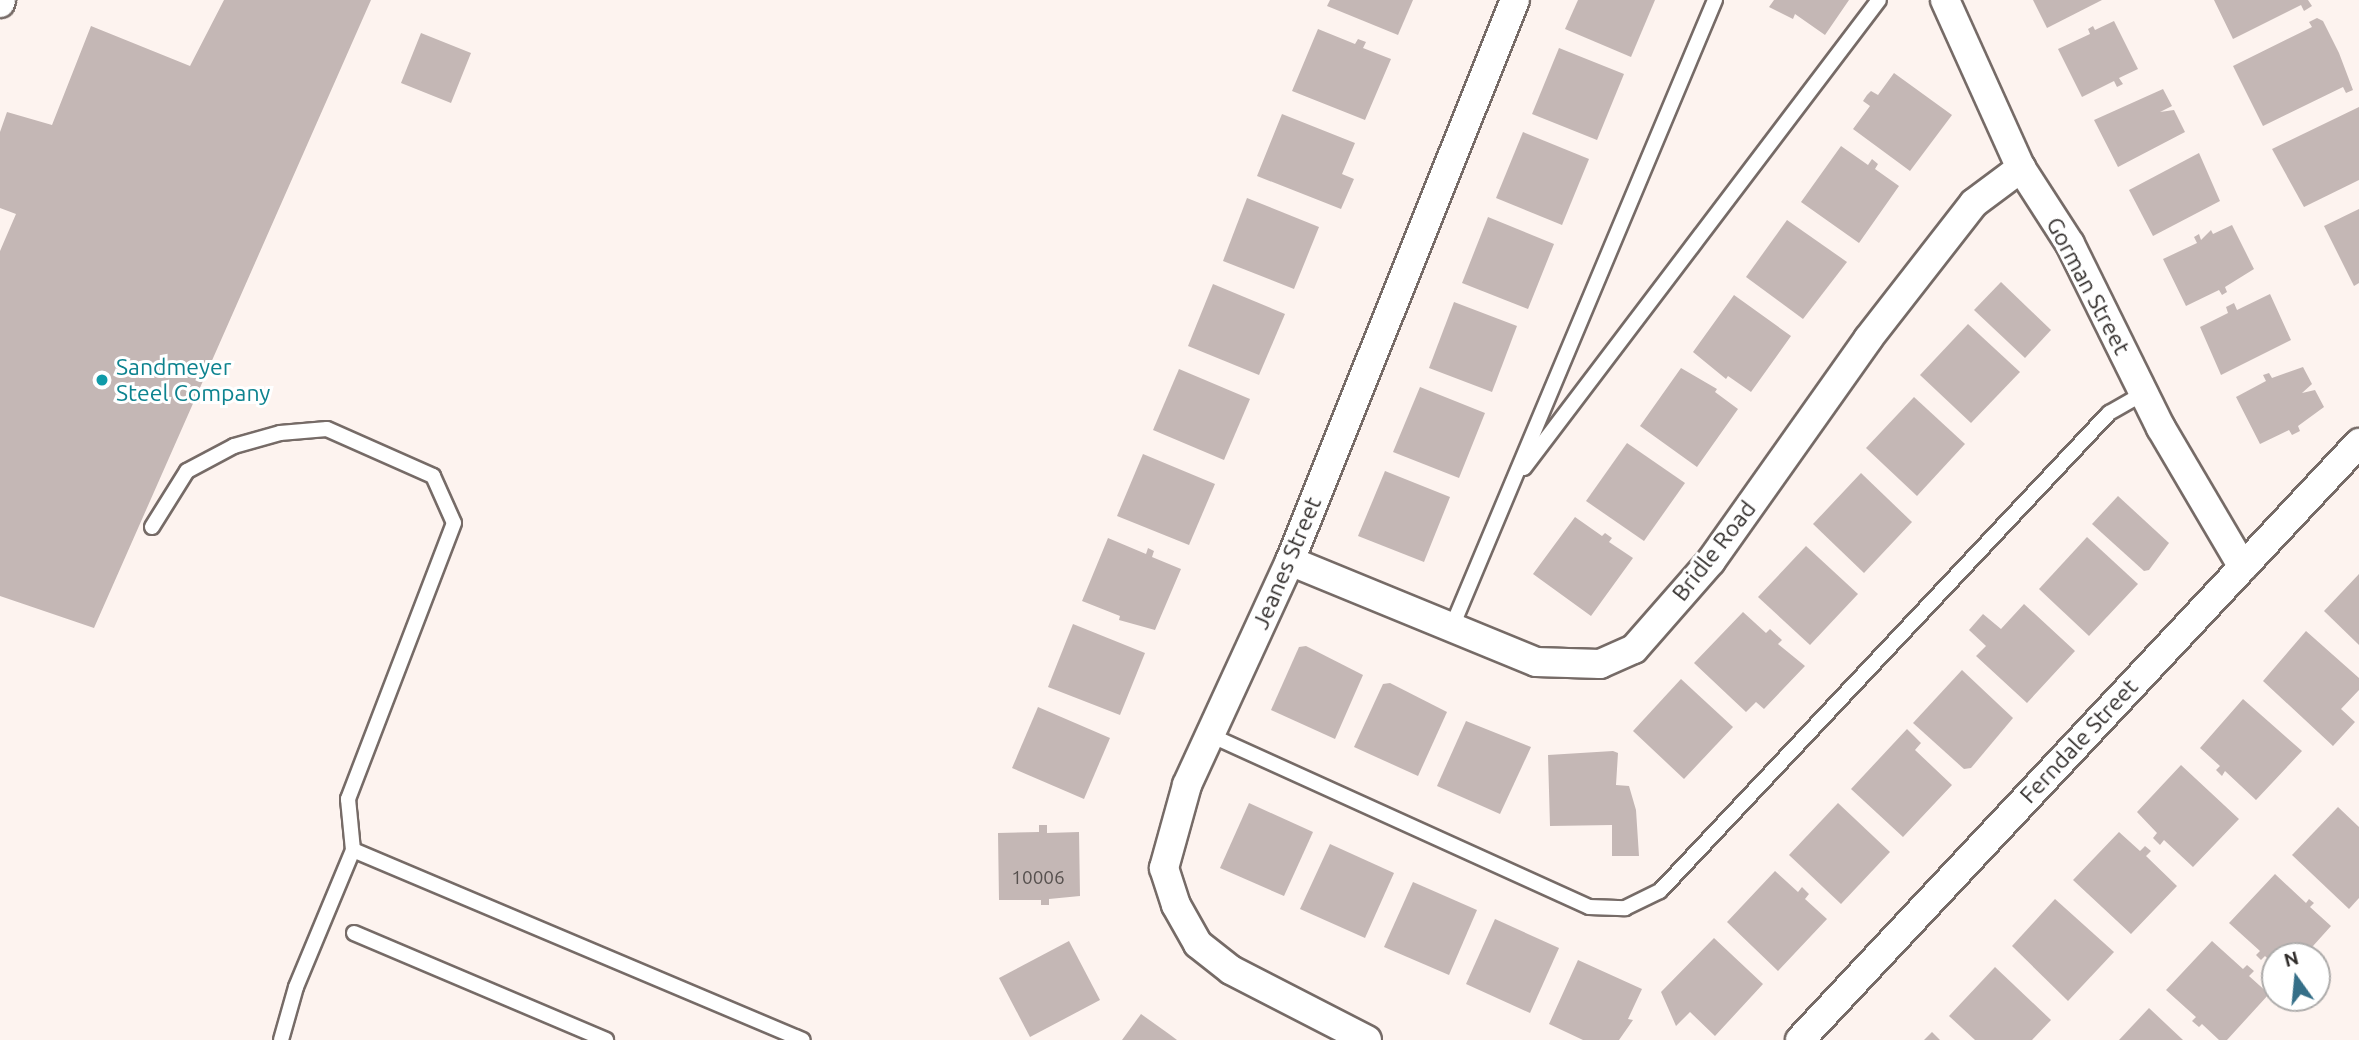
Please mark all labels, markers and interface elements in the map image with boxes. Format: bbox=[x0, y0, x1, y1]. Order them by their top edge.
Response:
street label: Gorman Street bbox=[2040, 213, 2136, 359]
place label: Sandmeyer Steel Company bbox=[116, 353, 270, 407]
marker: Sandmeyer Steel Company bbox=[94, 372, 110, 388]
street label: Jeanes Street bbox=[1247, 493, 1327, 633]
street label: Bridle Road bbox=[1666, 495, 1762, 607]
street label: Ferndale Street bbox=[2014, 673, 2144, 809]
house number: 10006 bbox=[1011, 867, 1065, 889]
north arrow bbox=[2261, 942, 2331, 1012]
text: N bbox=[2281, 946, 2301, 971]

